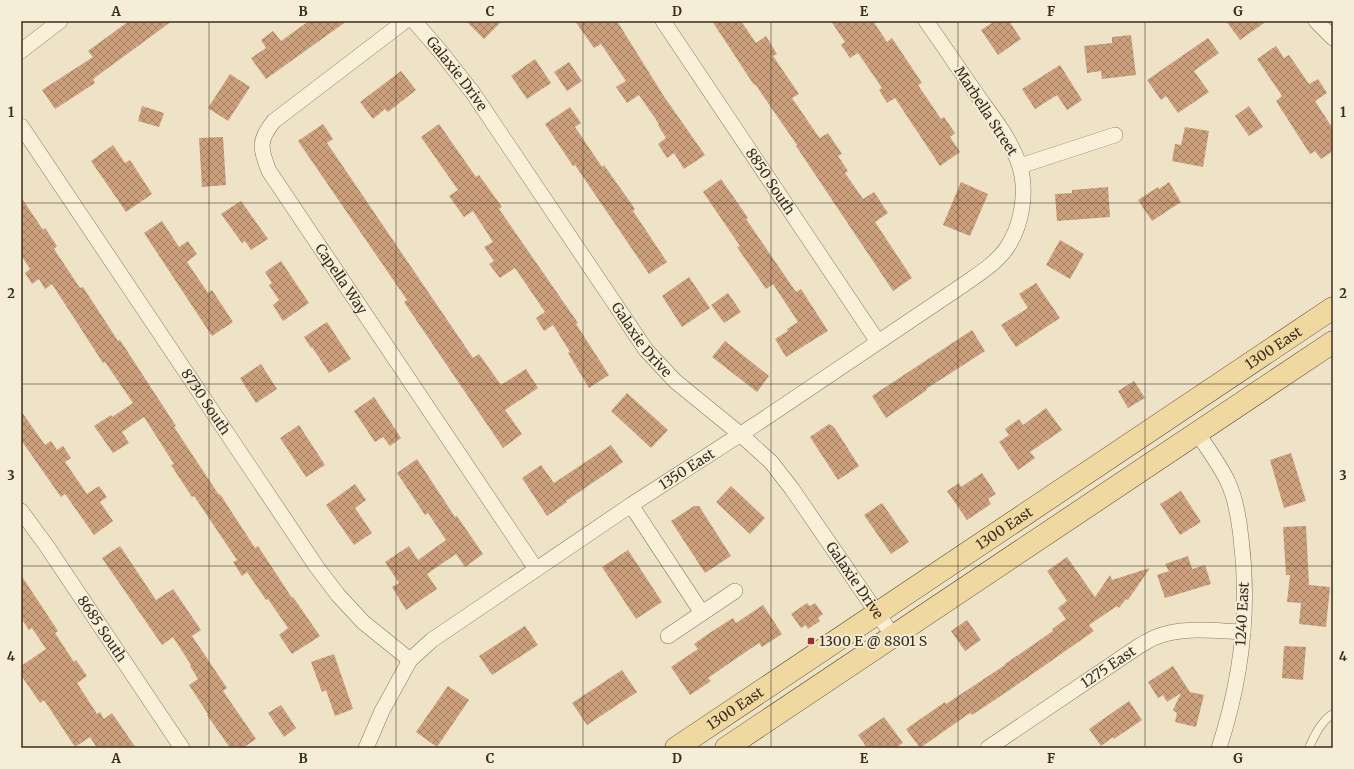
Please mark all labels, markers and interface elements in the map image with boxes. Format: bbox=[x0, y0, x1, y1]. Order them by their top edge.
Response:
text: A bbox=[110, 3, 121, 20]
text: B bbox=[298, 3, 308, 20]
text: C bbox=[486, 3, 495, 20]
text: D bbox=[672, 3, 682, 20]
text: E bbox=[860, 3, 869, 20]
text: F bbox=[1047, 3, 1055, 20]
text: G bbox=[1233, 3, 1243, 20]
street label: Galaxie Drive bbox=[422, 33, 491, 114]
street label: Marbella Street bbox=[950, 63, 1022, 160]
text: 1 bbox=[8, 104, 14, 121]
text: 1 bbox=[1340, 104, 1346, 121]
street label: 8850 South bbox=[742, 145, 799, 218]
street label: Capella Way bbox=[311, 240, 372, 318]
text: 2 bbox=[7, 285, 15, 302]
text: 2 bbox=[1339, 285, 1347, 302]
street label: Galaxie Drive bbox=[607, 299, 676, 381]
street label: 1300 East bbox=[1242, 322, 1306, 373]
street label: 8730 South bbox=[177, 365, 234, 438]
street label: 1350 East bbox=[655, 444, 718, 494]
text: 3 bbox=[7, 467, 15, 484]
text: 3 bbox=[1339, 467, 1347, 484]
street label: 1300 East bbox=[972, 502, 1036, 554]
street label: Galaxie Drive bbox=[822, 538, 888, 622]
street label: 1240 East bbox=[1231, 581, 1253, 646]
street label: 8685 South bbox=[73, 592, 131, 665]
place label: 1300 E @ 8801 S bbox=[819, 632, 927, 650]
marker: 1300 E @ 8801 S bbox=[806, 636, 816, 646]
street label: 1275 East bbox=[1077, 642, 1139, 692]
text: 4 bbox=[7, 648, 16, 665]
text: 4 bbox=[1339, 648, 1348, 665]
street label: 1300 East bbox=[703, 683, 767, 734]
text: A bbox=[110, 750, 121, 767]
text: B bbox=[298, 750, 308, 767]
text: C bbox=[486, 750, 495, 767]
text: D bbox=[672, 750, 682, 767]
text: E bbox=[860, 750, 869, 767]
text: F bbox=[1047, 750, 1055, 767]
text: G bbox=[1233, 750, 1243, 767]

